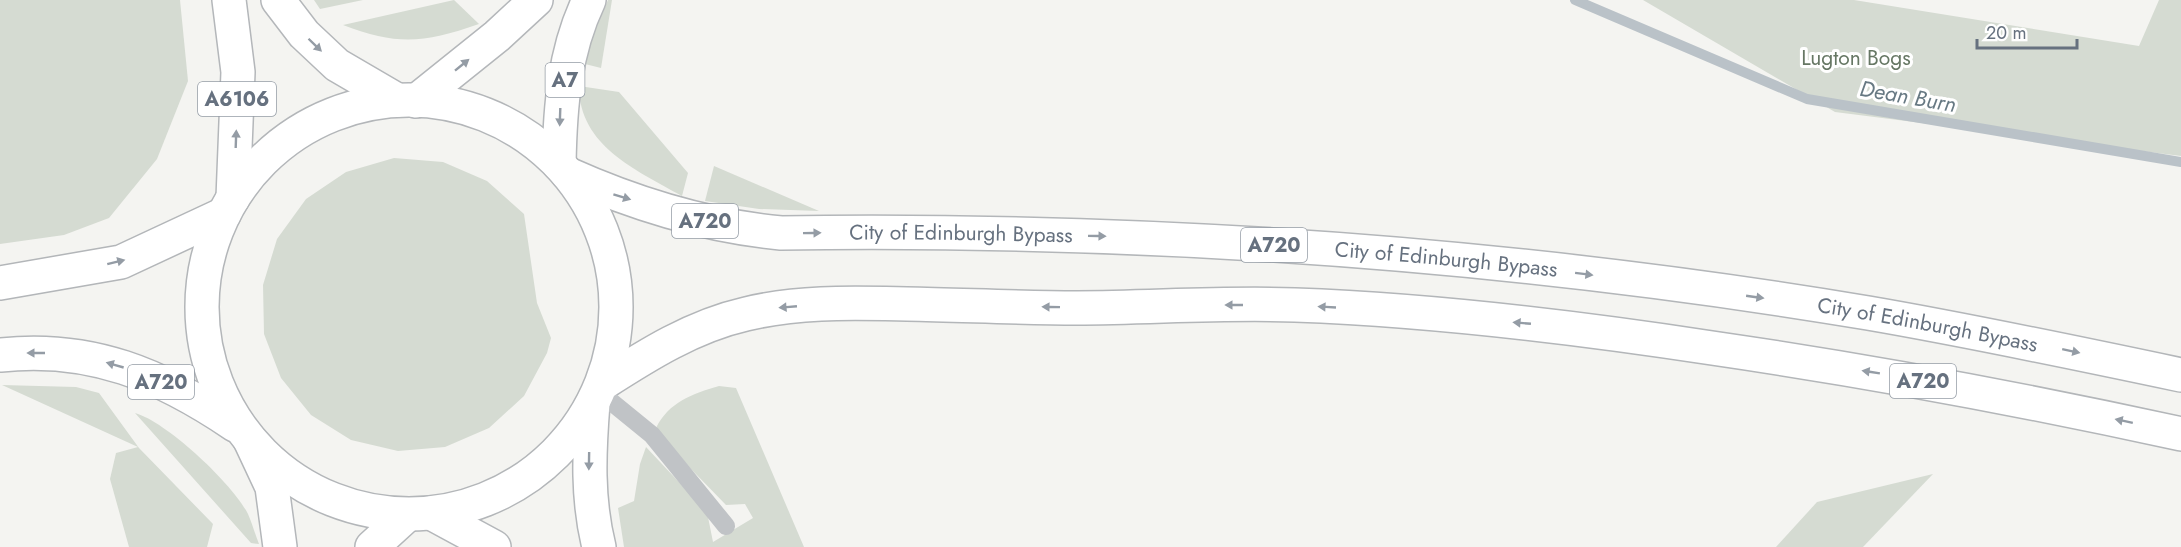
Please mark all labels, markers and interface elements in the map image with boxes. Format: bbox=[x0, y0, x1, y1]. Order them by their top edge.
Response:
scale bar bbox=[1977, 12, 2078, 50]
text: 20 m bbox=[1986, 20, 2026, 46]
one-way arrow bbox=[308, 37, 322, 51]
park label: Lugton Bogs bbox=[1801, 43, 1911, 73]
one-way arrow bbox=[454, 59, 469, 71]
road number: A7 bbox=[546, 63, 584, 97]
water label: Dean Burn bbox=[1857, 72, 1959, 120]
road number: A6106 bbox=[198, 82, 276, 116]
one-way arrow bbox=[555, 108, 565, 127]
one-way arrow bbox=[231, 130, 241, 149]
one-way arrow bbox=[613, 192, 631, 202]
road number: A720 bbox=[672, 204, 738, 238]
street label: City of Edinburgh Bypass bbox=[849, 217, 1073, 251]
one-way arrow bbox=[802, 228, 821, 238]
road number: A720 bbox=[1241, 228, 1307, 262]
one-way arrow bbox=[1087, 232, 1106, 241]
street label: City of Edinburgh Bypass bbox=[1334, 234, 1559, 285]
one-way arrow bbox=[107, 256, 126, 266]
one-way arrow bbox=[1575, 269, 1594, 279]
street label: City of Edinburgh Bypass bbox=[1815, 290, 2040, 360]
one-way arrow bbox=[1745, 292, 1764, 301]
one-way arrow bbox=[1224, 300, 1243, 310]
one-way arrow bbox=[779, 302, 798, 312]
one-way arrow bbox=[1041, 302, 1060, 312]
one-way arrow bbox=[1318, 302, 1337, 311]
one-way arrow bbox=[1512, 318, 1531, 328]
one-way arrow bbox=[2062, 347, 2080, 357]
one-way arrow bbox=[26, 348, 45, 358]
one-way arrow bbox=[106, 360, 124, 369]
road number: A720 bbox=[1890, 364, 1956, 398]
road number: A720 bbox=[128, 365, 194, 399]
one-way arrow bbox=[1861, 367, 1880, 376]
one-way arrow bbox=[2115, 416, 2133, 426]
one-way arrow bbox=[584, 452, 594, 471]

